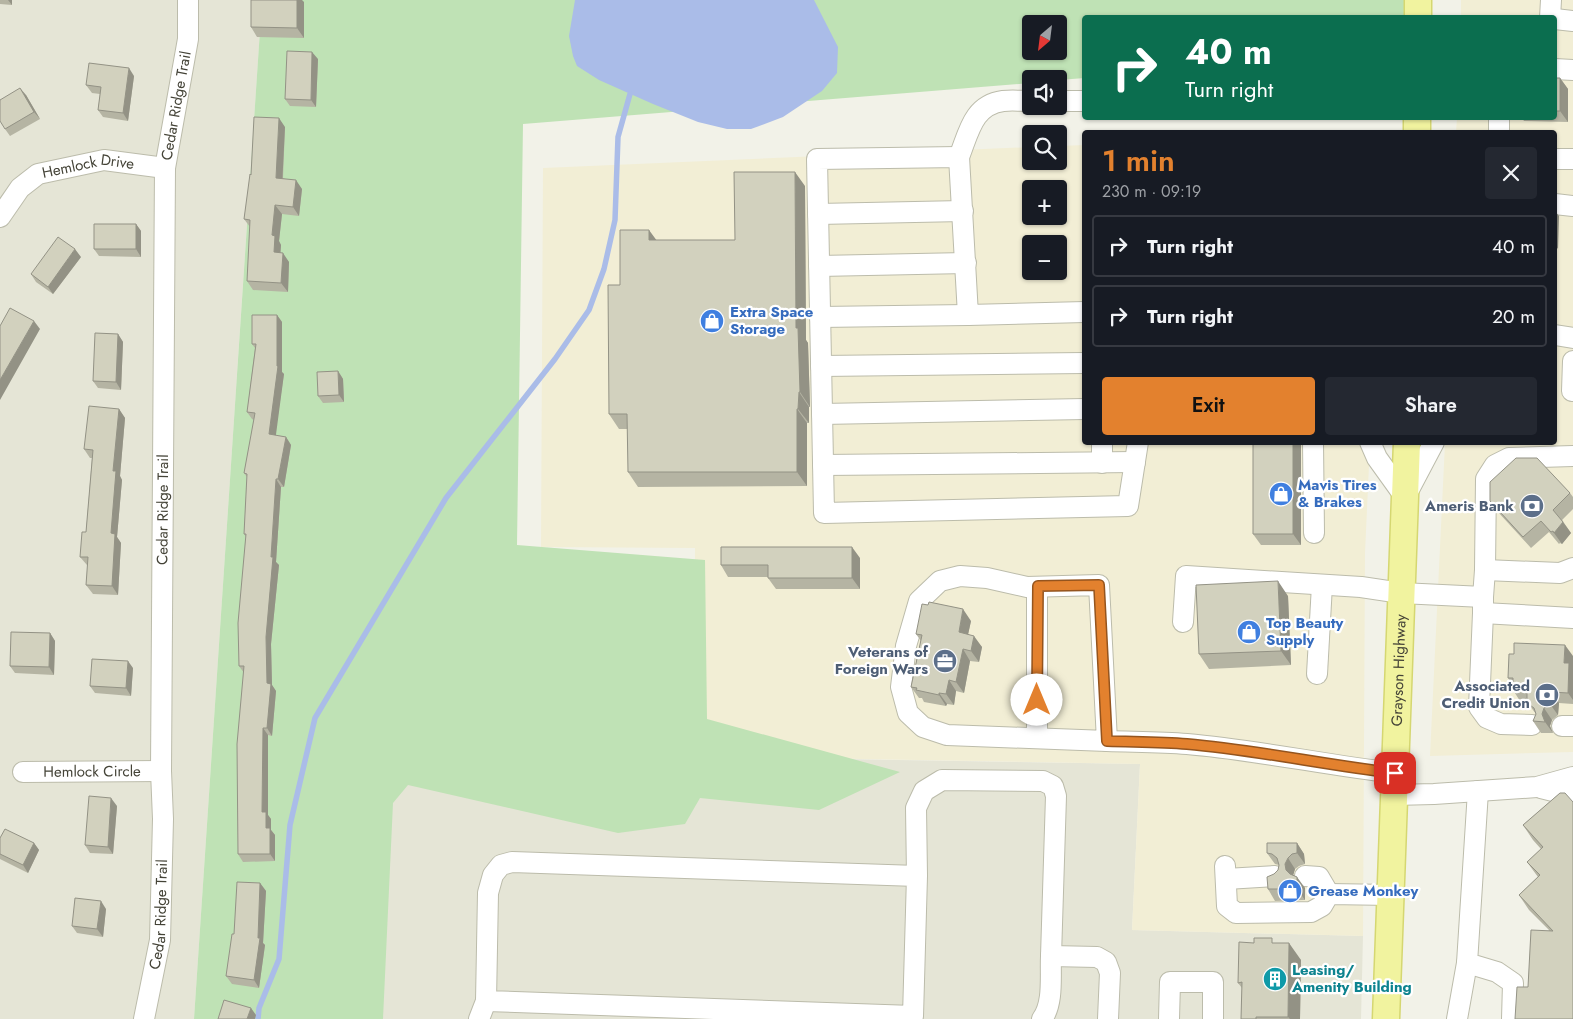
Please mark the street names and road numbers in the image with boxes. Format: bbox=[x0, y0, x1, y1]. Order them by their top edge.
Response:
street label: Cedar Ridge Trail bbox=[156, 49, 197, 162]
street label: Hemlock Drive bbox=[40, 149, 136, 184]
street label: Cedar Ridge Trail bbox=[151, 454, 174, 565]
street label: Grayson Highway bbox=[1386, 613, 1412, 727]
street label: Hemlock Circle bbox=[43, 760, 141, 783]
street label: Cedar Ridge Trail bbox=[143, 859, 173, 972]

